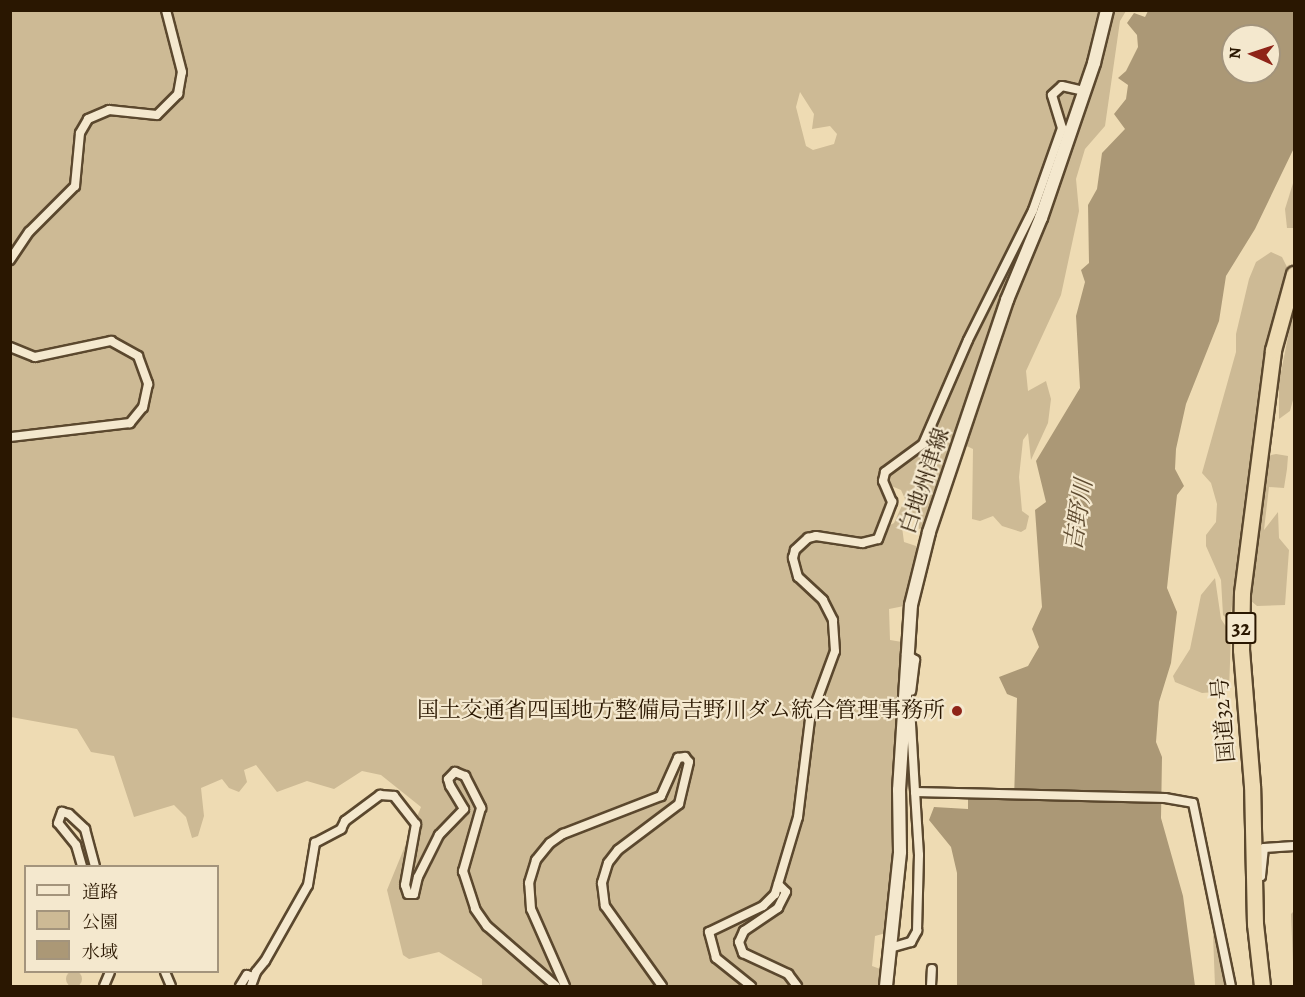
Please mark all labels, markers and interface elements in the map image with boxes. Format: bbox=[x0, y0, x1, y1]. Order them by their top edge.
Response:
north arrow bbox=[1221, 24, 1281, 84]
text: N bbox=[1224, 47, 1246, 60]
street label: 白地州津線 bbox=[895, 425, 955, 537]
water label: 吉野川 bbox=[1059, 477, 1099, 553]
road number: 32 bbox=[1224, 610, 1258, 646]
street label: 国道32号 bbox=[1207, 676, 1241, 764]
place label: 国土交通省四国地方整備局吉野川ダム統合管理事務所 bbox=[417, 698, 945, 724]
marker: 国土交通省四国地方整備局吉野川ダム統合管理事務所 bbox=[950, 704, 964, 718]
legend bbox=[24, 865, 219, 973]
text: 道路 bbox=[82, 880, 118, 904]
text: 公園 bbox=[82, 910, 118, 934]
text: 水域 bbox=[82, 940, 118, 964]

